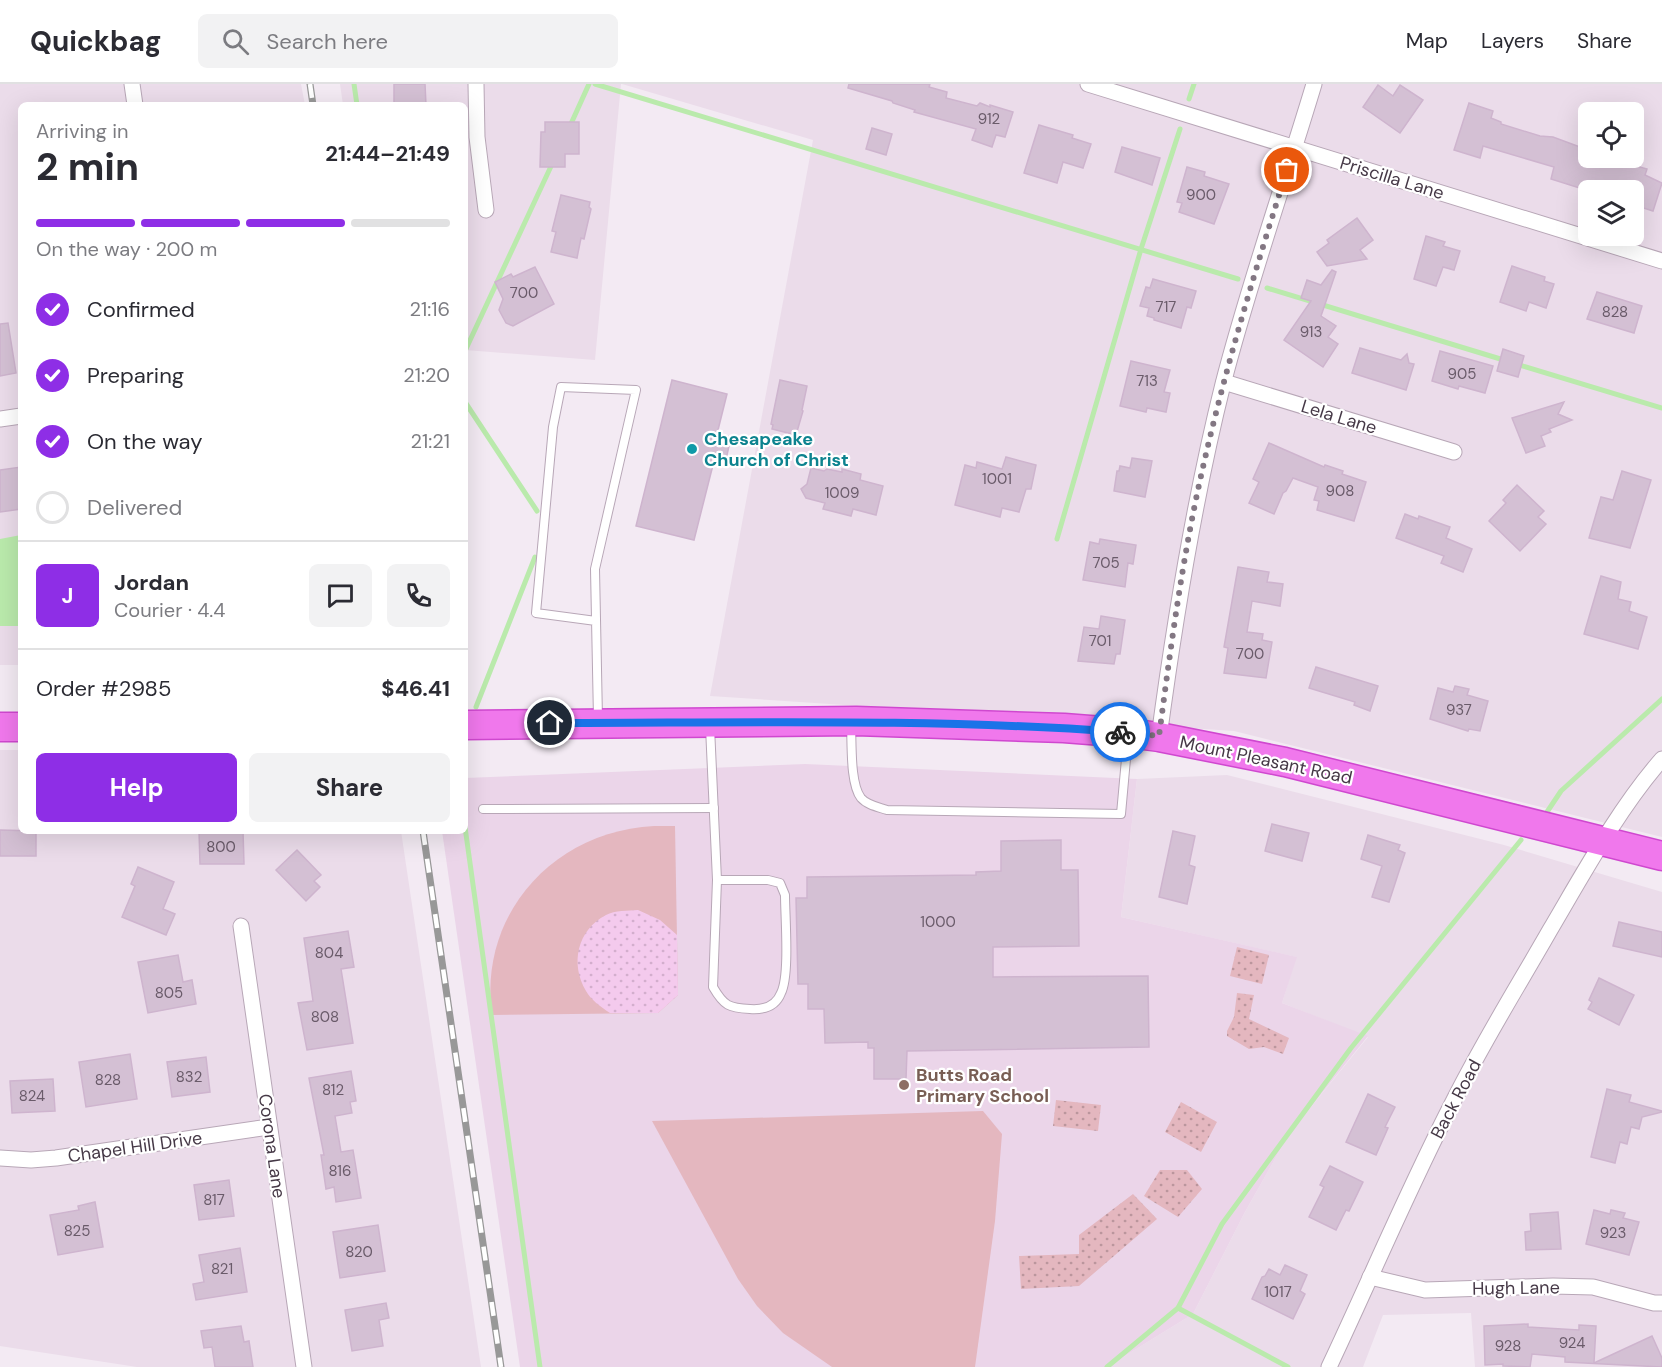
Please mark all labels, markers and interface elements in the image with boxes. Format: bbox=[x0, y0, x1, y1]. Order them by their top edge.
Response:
search box bbox=[198, 14, 618, 68]
text: Quickbag bbox=[30, 23, 162, 60]
icon: search bbox=[219, 25, 252, 58]
text: Search here bbox=[267, 27, 388, 56]
text: Map bbox=[1406, 27, 1448, 55]
text: Layers bbox=[1481, 27, 1544, 55]
text: Share bbox=[1577, 27, 1632, 55]
map controls bbox=[1578, 102, 1644, 246]
button: locate bbox=[1578, 102, 1644, 168]
house number: 912 bbox=[978, 109, 1000, 129]
text: Arriving in bbox=[36, 118, 128, 144]
text: 21:44–21:49 bbox=[325, 139, 450, 168]
text: 2 min bbox=[36, 141, 139, 192]
pin bbox=[1261, 144, 1312, 195]
street label: Priscilla Lane bbox=[1337, 151, 1447, 205]
icon: bag bbox=[1270, 153, 1303, 186]
button: layers bbox=[1578, 180, 1644, 246]
house number: 900 bbox=[1186, 185, 1216, 205]
text: On the way · 200 m bbox=[36, 236, 217, 262]
house number: 700 bbox=[510, 283, 538, 303]
icon: check bbox=[36, 293, 69, 326]
text: Confirmed bbox=[87, 295, 195, 324]
text: 21:16 bbox=[409, 296, 450, 322]
house number: 717 bbox=[1156, 297, 1176, 317]
house number: 828 bbox=[1602, 302, 1628, 322]
house number: 913 bbox=[1300, 322, 1322, 342]
icon: check bbox=[36, 359, 69, 392]
text: Preparing bbox=[87, 361, 184, 390]
text: 21:20 bbox=[403, 362, 450, 388]
house number: 905 bbox=[1448, 364, 1476, 384]
house number: 713 bbox=[1136, 371, 1158, 391]
street label: Lela Lane bbox=[1298, 394, 1380, 440]
icon: check bbox=[36, 425, 69, 458]
text: On the way bbox=[87, 427, 202, 456]
place label: Chesapeake Church of Christ bbox=[704, 427, 849, 472]
text: 21:21 bbox=[410, 428, 450, 454]
marker: Chesapeake Church of Christ bbox=[685, 442, 699, 456]
house number: 1001 bbox=[982, 469, 1012, 489]
house number: 908 bbox=[1326, 481, 1354, 501]
house number: 1009 bbox=[825, 483, 859, 503]
text: Delivered bbox=[87, 493, 182, 522]
house number: 705 bbox=[1092, 553, 1120, 573]
button: chat bbox=[309, 564, 372, 627]
button: phone bbox=[387, 564, 450, 627]
text: Jordan bbox=[114, 568, 189, 597]
text: J bbox=[62, 581, 73, 610]
text: Courier · 4.4 bbox=[114, 597, 225, 623]
house number: 701 bbox=[1089, 631, 1111, 651]
house number: 700 bbox=[1236, 644, 1264, 664]
text: Order #2985 bbox=[36, 674, 171, 703]
text: $46.41 bbox=[381, 674, 450, 703]
pin bbox=[524, 697, 575, 748]
house number: 937 bbox=[1446, 700, 1472, 720]
courier bbox=[1090, 702, 1150, 762]
icon: home bbox=[533, 706, 566, 739]
icon: bike bbox=[1104, 716, 1137, 749]
street label: Mount Pleasant Road bbox=[1178, 730, 1354, 790]
button: Help bbox=[36, 753, 237, 822]
button: Share bbox=[249, 753, 450, 822]
house number: 800 bbox=[206, 837, 236, 857]
house number: 1000 bbox=[920, 912, 956, 932]
house number: 804 bbox=[315, 943, 343, 963]
house number: 805 bbox=[155, 983, 183, 1003]
house number: 808 bbox=[311, 1007, 339, 1027]
street label: Back Road bbox=[1425, 1055, 1487, 1143]
place label: Butts Road Primary School bbox=[916, 1063, 1049, 1108]
house number: 832 bbox=[176, 1067, 202, 1087]
house number: 828 bbox=[95, 1070, 121, 1090]
marker: Butts Road Primary School bbox=[897, 1078, 911, 1092]
house number: 812 bbox=[322, 1080, 344, 1100]
house number: 824 bbox=[19, 1086, 45, 1106]
street label: Corona Lane bbox=[253, 1092, 291, 1200]
street label: Chapel Hill Drive bbox=[66, 1126, 204, 1168]
house number: 816 bbox=[329, 1161, 351, 1181]
house number: 817 bbox=[203, 1190, 225, 1210]
house number: 825 bbox=[64, 1221, 90, 1241]
house number: 923 bbox=[1600, 1223, 1626, 1243]
house number: 820 bbox=[345, 1242, 373, 1262]
house number: 821 bbox=[211, 1259, 233, 1279]
street label: Hugh Lane bbox=[1472, 1275, 1560, 1301]
house number: 1017 bbox=[1264, 1282, 1292, 1302]
house number: 924 bbox=[1559, 1333, 1585, 1353]
house number: 928 bbox=[1495, 1336, 1521, 1356]

